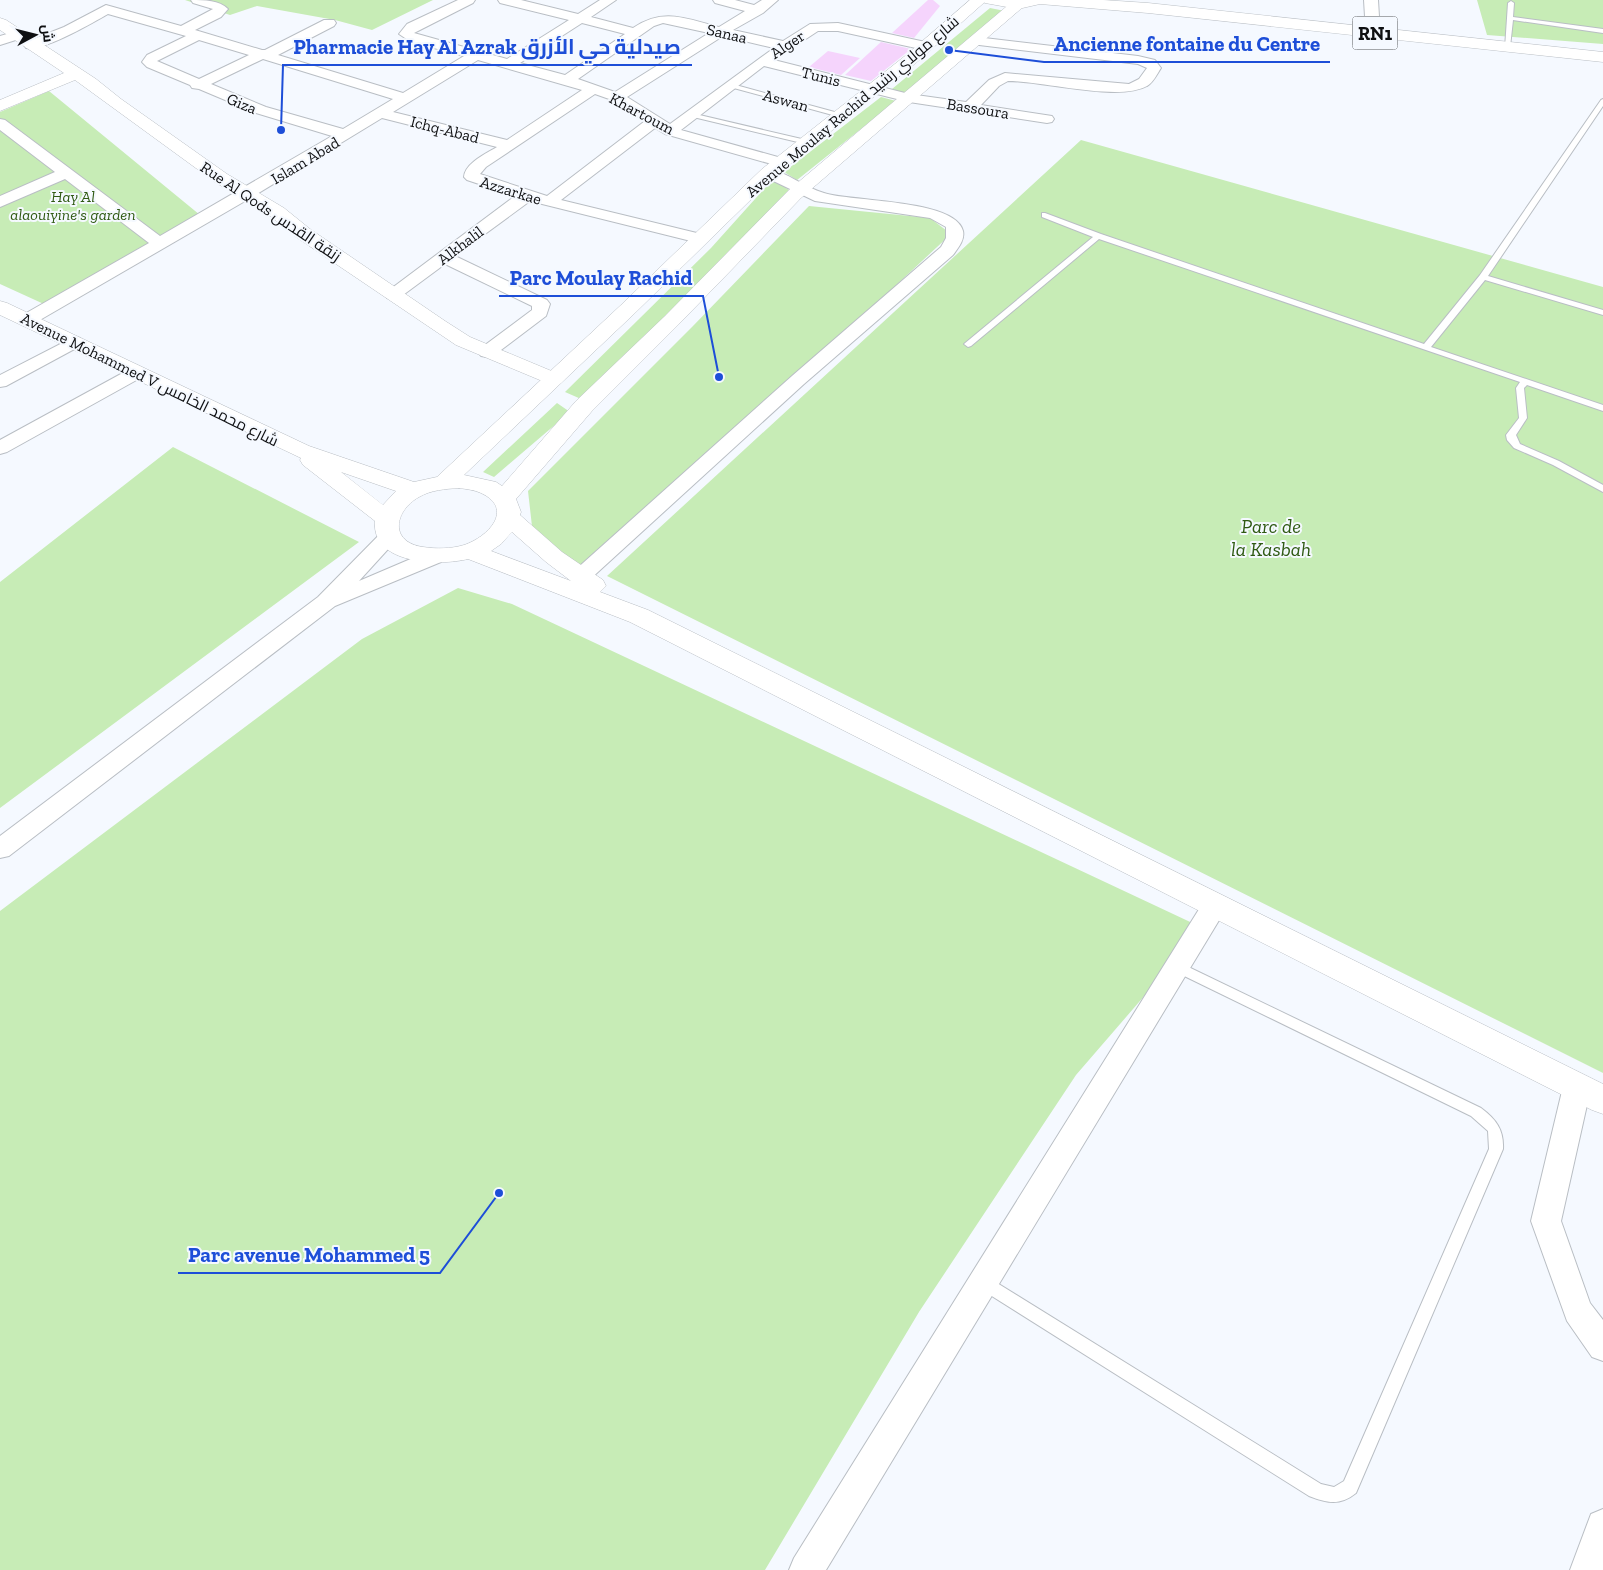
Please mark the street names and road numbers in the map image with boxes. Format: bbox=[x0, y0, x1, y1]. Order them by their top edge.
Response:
street label: Avenue Moulay Rachid شارع مولاي رشيد bbox=[742, 12, 965, 204]
road number: RN1 bbox=[1352, 16, 1398, 49]
street label: Sanaa bbox=[705, 20, 749, 47]
street label: Alger bbox=[766, 26, 808, 63]
street label: Tunis bbox=[799, 62, 842, 90]
street label: Aswan bbox=[761, 85, 812, 116]
street label: Khartoum bbox=[606, 88, 678, 138]
street label: Giza bbox=[224, 89, 260, 118]
street label: Bassoura bbox=[945, 94, 1011, 123]
street label: Ichq-Abad bbox=[409, 112, 481, 147]
street label: Islam Abad bbox=[268, 132, 343, 188]
street label: Rue Al Qods زنقة القدس bbox=[196, 157, 345, 266]
street label: Azzarkae bbox=[478, 172, 544, 209]
street label: Alkhalil bbox=[434, 222, 487, 269]
street label: Avenue Mohammed V شارع محمد الخامس bbox=[17, 309, 282, 452]

